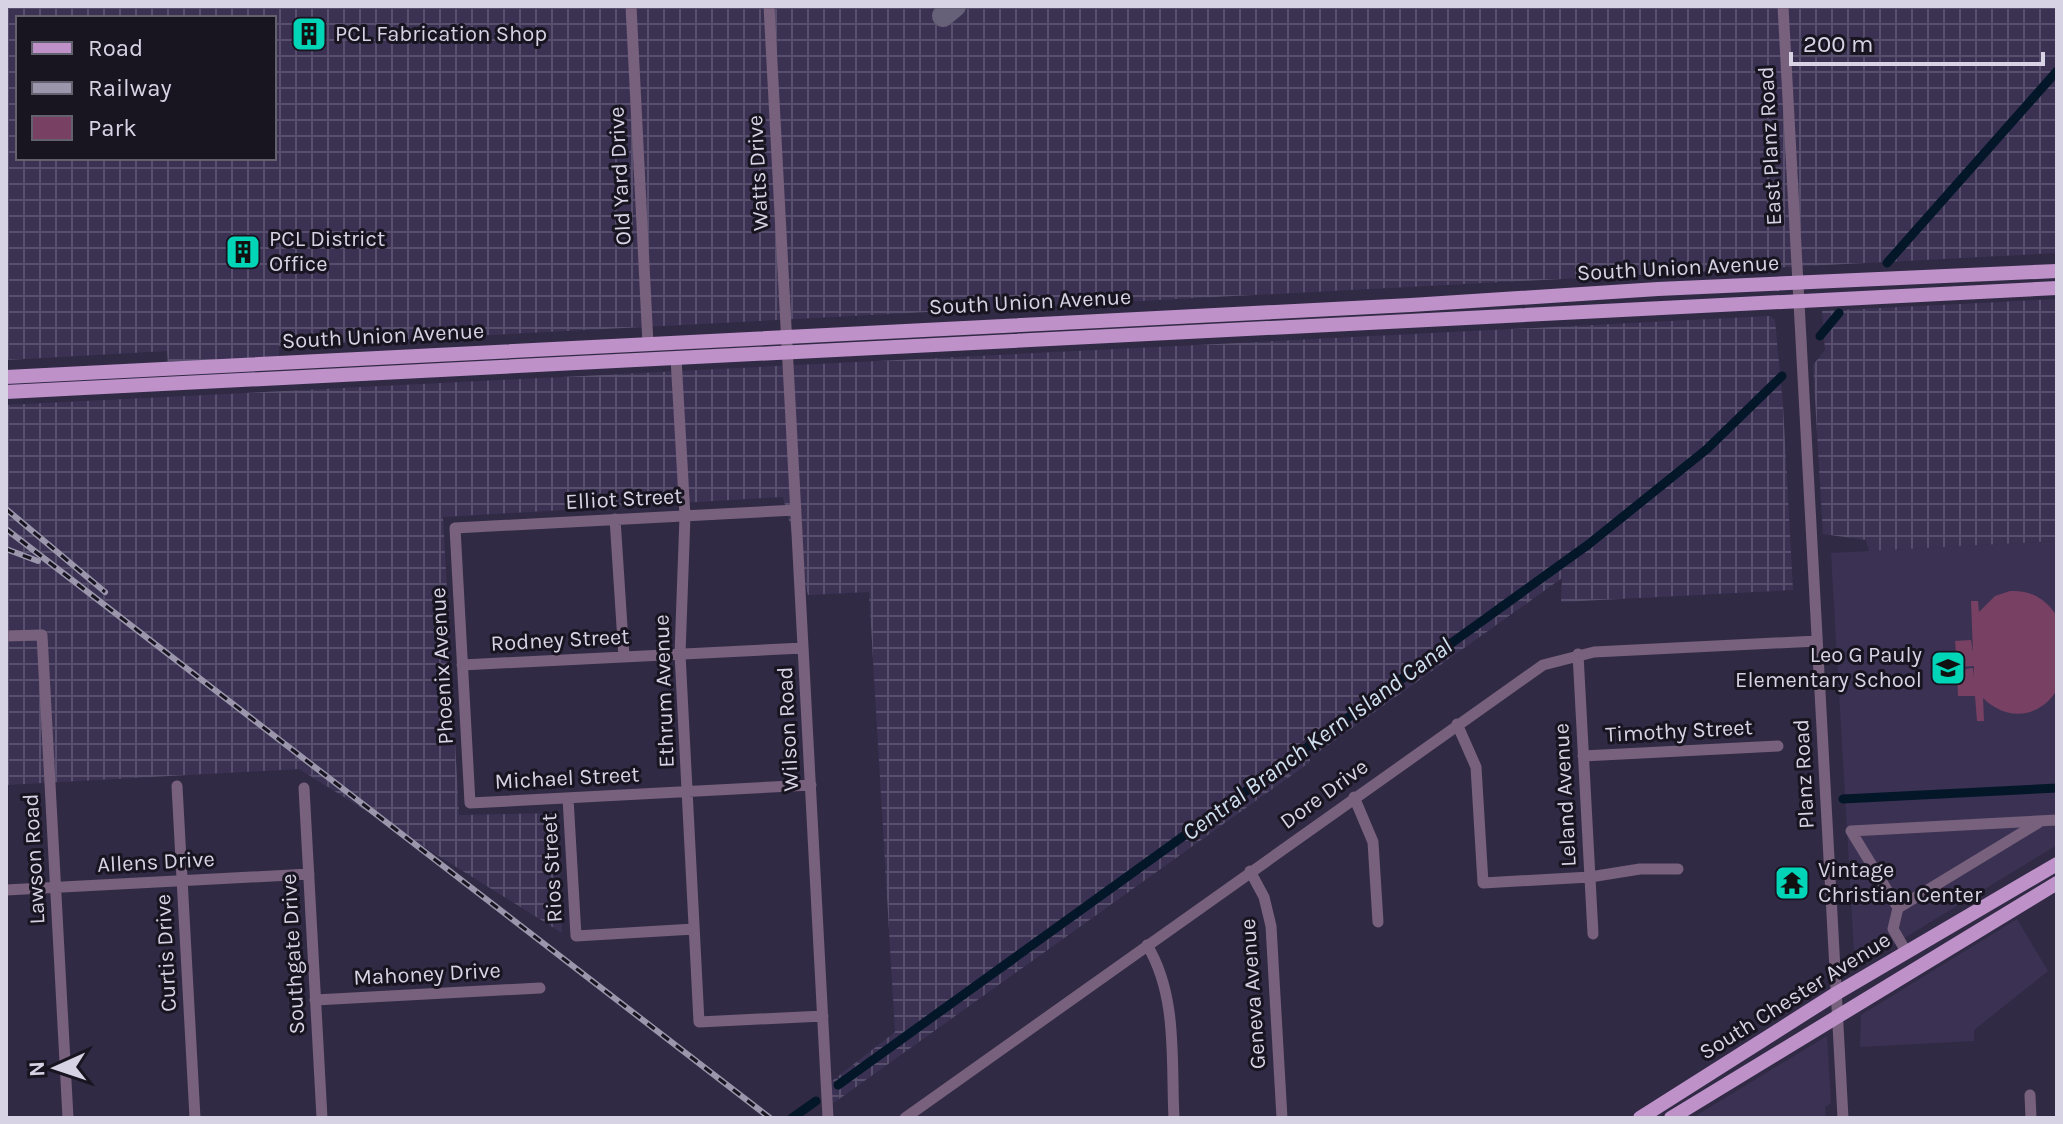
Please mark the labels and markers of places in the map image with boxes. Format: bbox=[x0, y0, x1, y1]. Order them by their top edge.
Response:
building icon: PCL Fabrication Shop bbox=[290, 15, 328, 53]
place label: PCL Fabrication Shop bbox=[335, 21, 547, 47]
place label: PCL District Office bbox=[269, 226, 385, 277]
building icon: PCL District Office bbox=[224, 233, 262, 271]
place label: Leo G Pauly Elementary School bbox=[1735, 642, 1922, 693]
school or university icon: Leo G Pauly Elementary School bbox=[1929, 649, 1967, 687]
place label: Vintage Christian Center bbox=[1818, 857, 1982, 908]
temple icon: Vintage Christian Center bbox=[1773, 864, 1811, 902]

